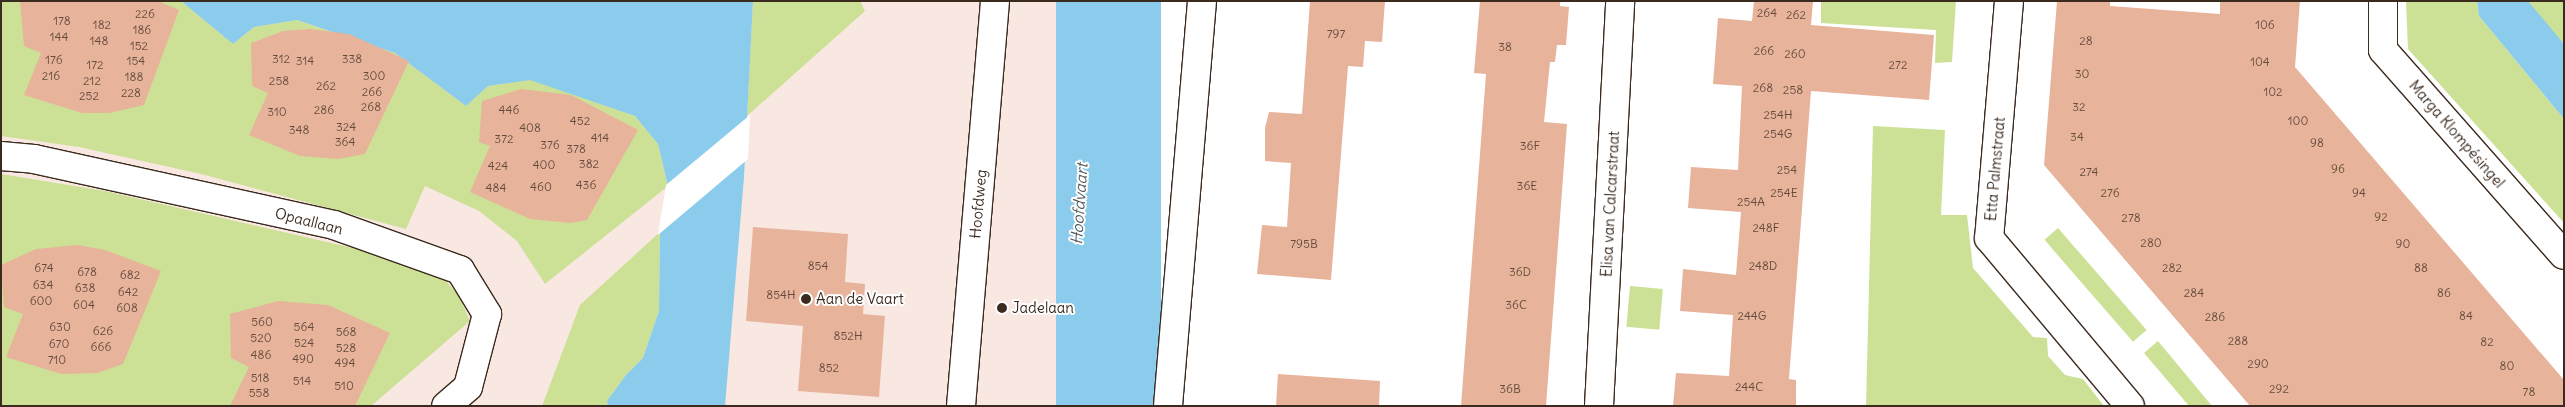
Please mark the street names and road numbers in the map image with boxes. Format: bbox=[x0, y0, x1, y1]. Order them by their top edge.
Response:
street label: Marga Klompésingel bbox=[2405, 77, 2509, 191]
street label: Etta Palmstraat bbox=[1981, 116, 2009, 222]
street label: Elisa van Calcarstraat bbox=[1597, 130, 1623, 278]
street label: Hoofdweg bbox=[966, 169, 990, 239]
street label: Opaallaan bbox=[273, 204, 345, 238]

